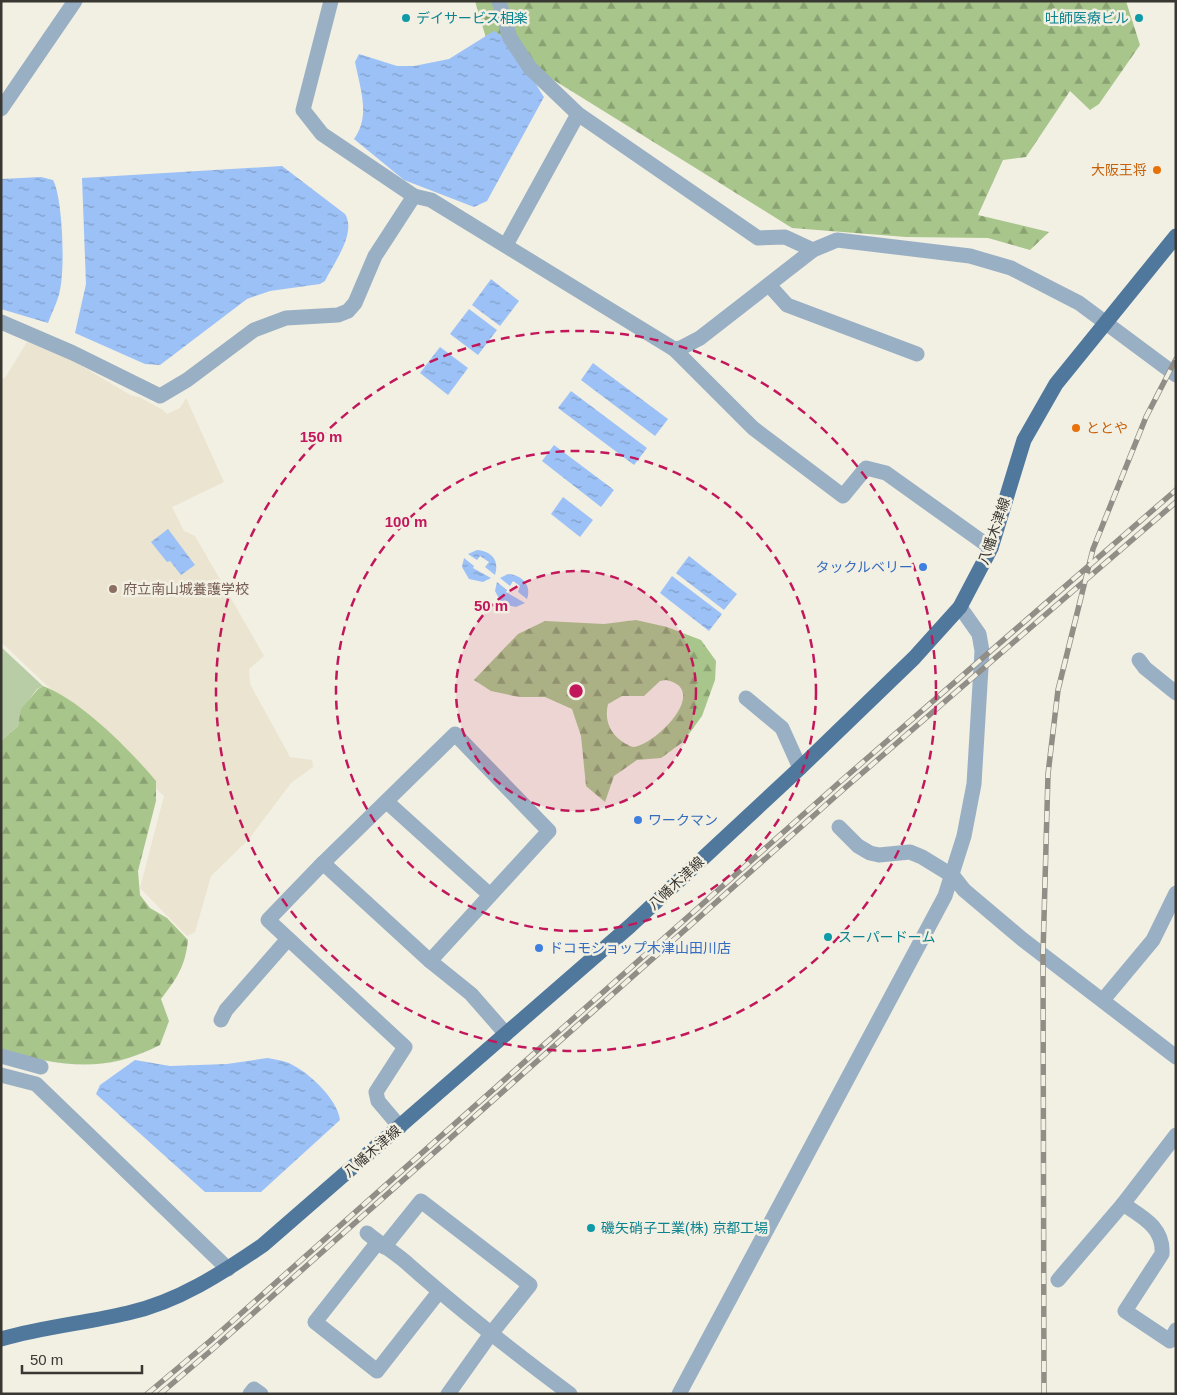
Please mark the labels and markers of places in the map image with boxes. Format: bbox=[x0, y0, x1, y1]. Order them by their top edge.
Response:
place label: デイサービス相楽 bbox=[416, 10, 528, 26]
place label: 吐師医療ビル bbox=[1045, 10, 1129, 26]
marker: デイサービス相楽 bbox=[400, 12, 412, 24]
marker: 吐師医療ビル bbox=[1133, 12, 1145, 24]
place label: 大阪王将 bbox=[1091, 162, 1147, 178]
marker: 大阪王将 bbox=[1151, 164, 1163, 176]
place label: ととや bbox=[1086, 420, 1128, 436]
marker: ととや bbox=[1070, 422, 1082, 434]
place label: タックルベリー bbox=[815, 559, 913, 575]
marker: タックルベリー bbox=[917, 561, 929, 573]
place label: 府立南山城養護学校 bbox=[123, 581, 249, 597]
marker: 府立南山城養護学校 bbox=[107, 583, 119, 595]
centre of rings bbox=[567, 682, 585, 700]
place label: ワークマン bbox=[648, 812, 718, 828]
marker: ワークマン bbox=[632, 814, 644, 826]
place label: スーパードーム bbox=[838, 929, 935, 945]
marker: スーパードーム bbox=[822, 931, 834, 943]
place label: ドコモショップ木津山田川店 bbox=[549, 940, 731, 956]
marker: ドコモショップ木津山田川店 bbox=[533, 942, 545, 954]
place label: 磯矢硝子工業(株) 京都工場 bbox=[601, 1220, 768, 1236]
marker: 磯矢硝子工業(株) 京都工場 bbox=[585, 1222, 597, 1234]

